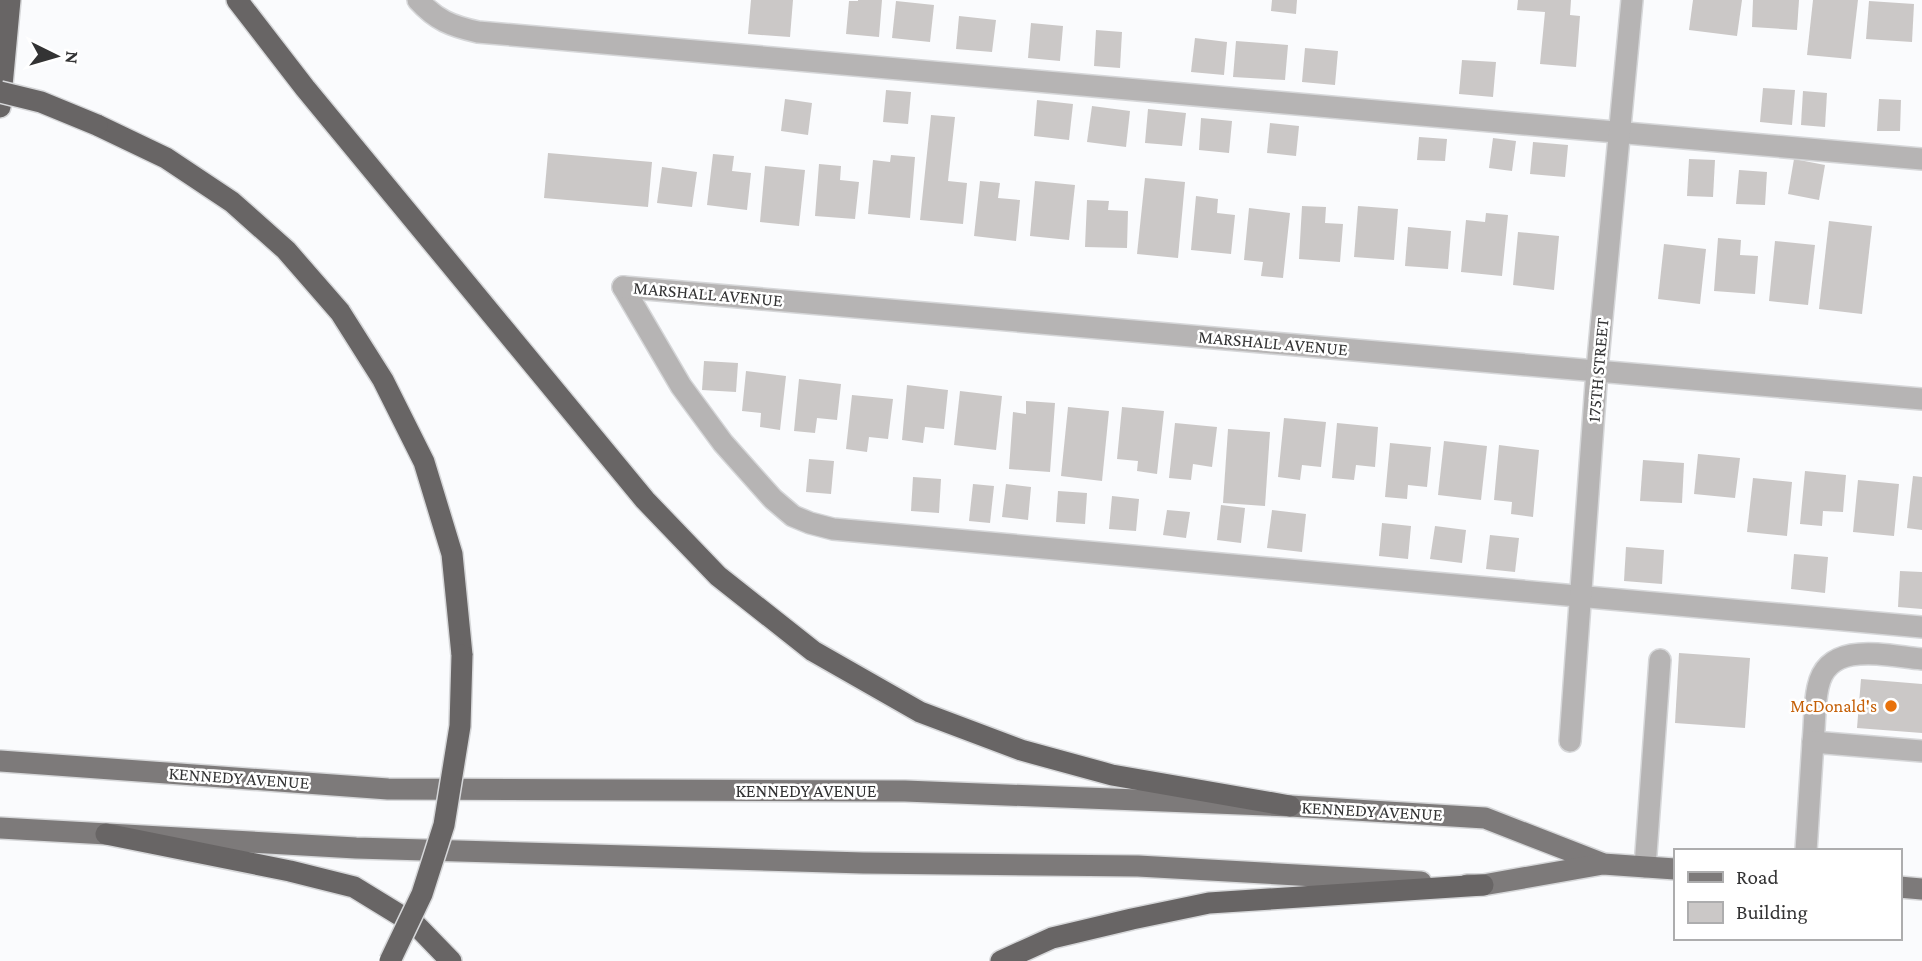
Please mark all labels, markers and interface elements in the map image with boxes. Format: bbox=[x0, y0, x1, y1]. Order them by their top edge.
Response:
north arrow bbox=[21, 21, 91, 91]
text: N bbox=[61, 50, 83, 65]
street label: MARSHALL AVENUE bbox=[632, 278, 784, 311]
street label: 175TH STREET bbox=[1583, 317, 1613, 423]
street label: MARSHALL AVENUE bbox=[1197, 327, 1349, 360]
place label: McDonald's bbox=[1790, 696, 1877, 716]
marker: McDonald's bbox=[1883, 698, 1899, 714]
street label: KENNEDY AVENUE bbox=[168, 763, 310, 793]
street label: KENNEDY AVENUE bbox=[735, 781, 877, 801]
street label: KENNEDY AVENUE bbox=[1301, 797, 1443, 825]
legend bbox=[1674, 849, 1901, 940]
text: Road bbox=[1736, 865, 1779, 889]
text: Building bbox=[1736, 900, 1808, 924]

